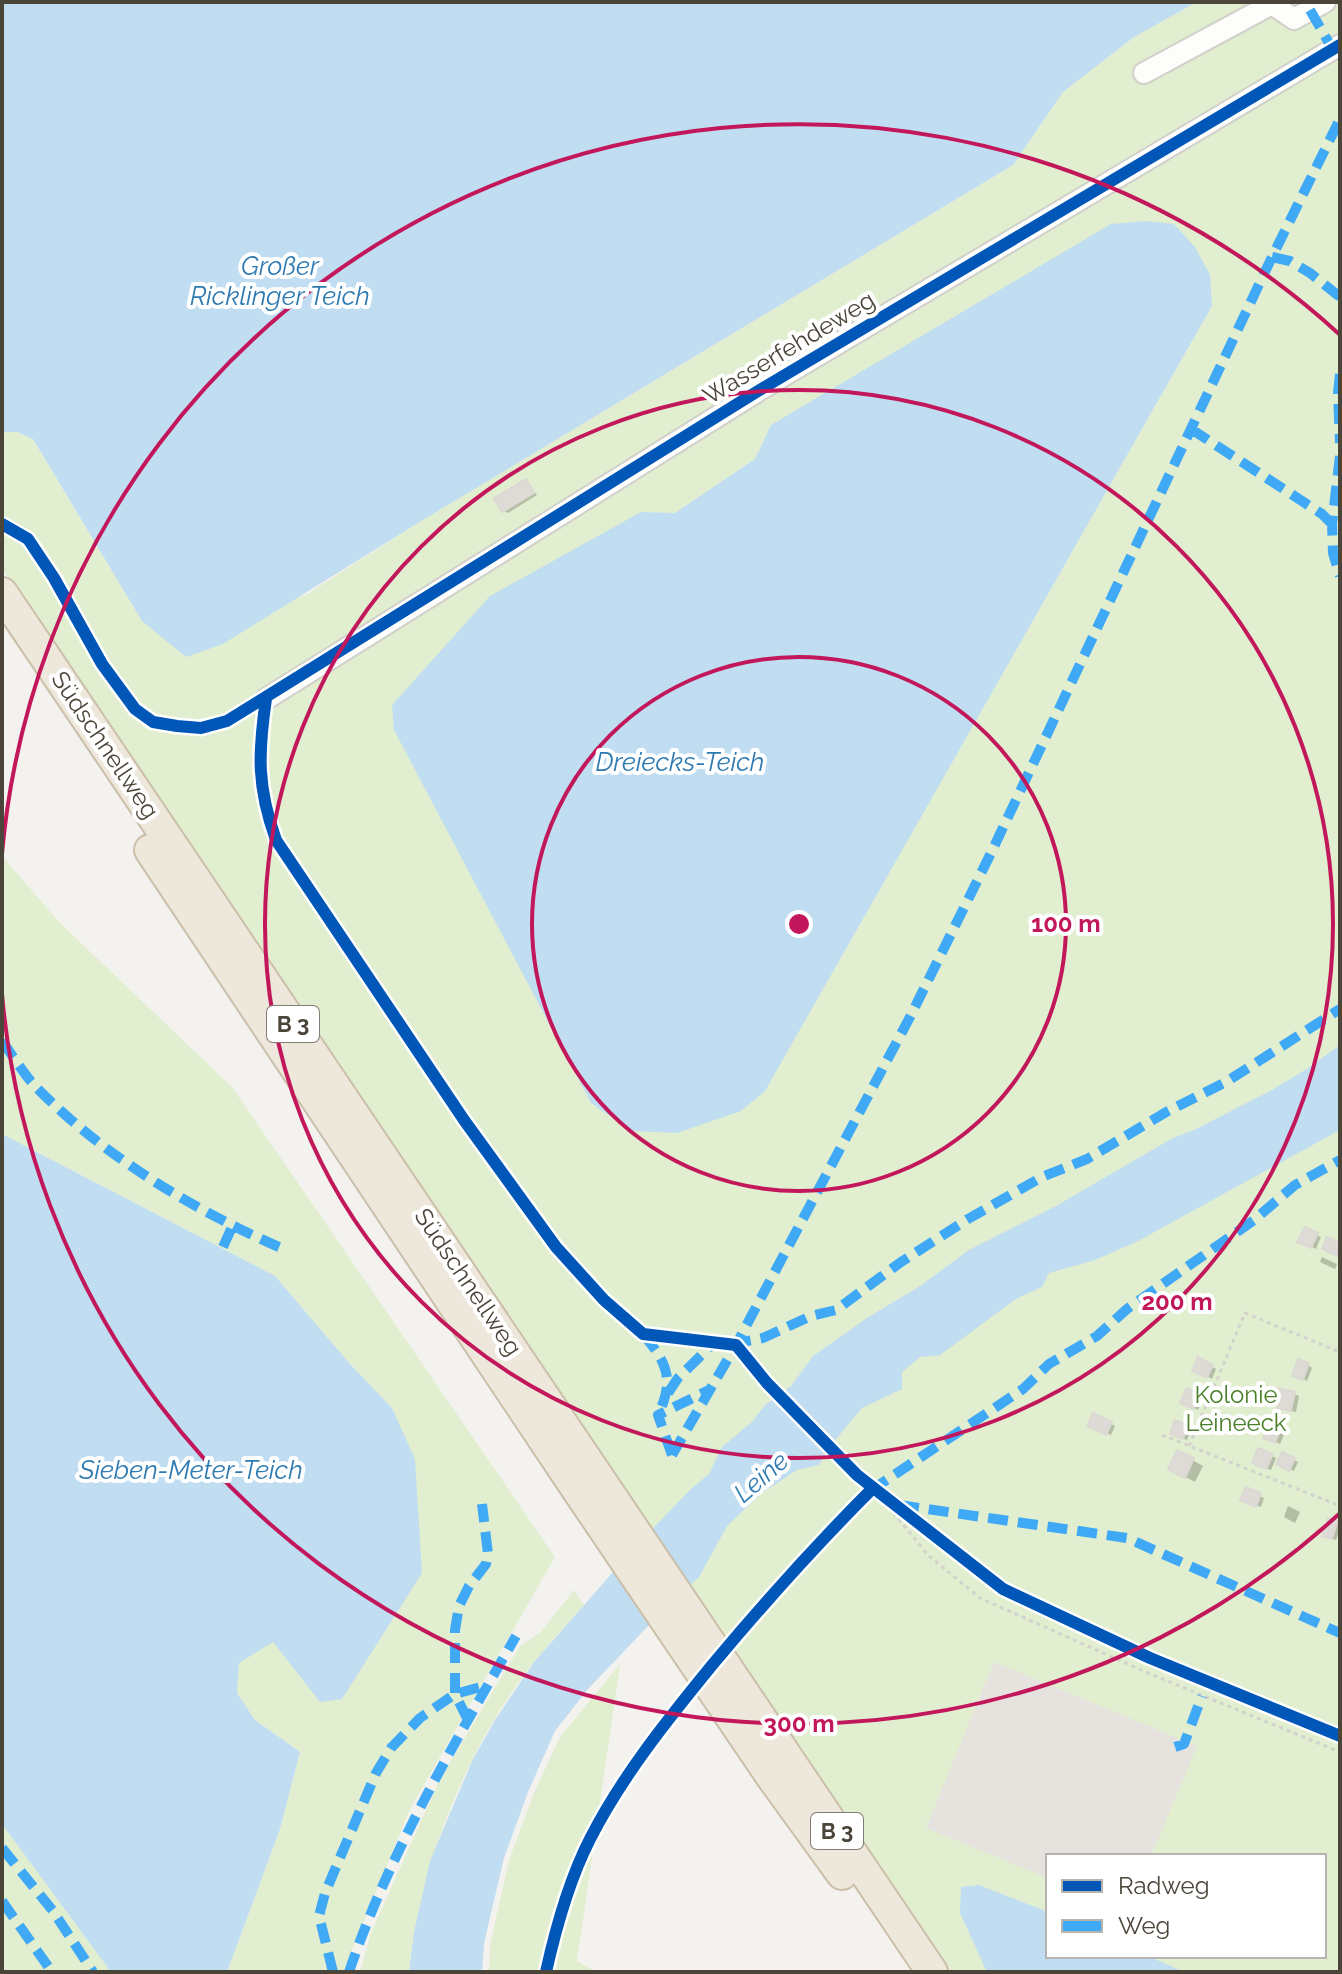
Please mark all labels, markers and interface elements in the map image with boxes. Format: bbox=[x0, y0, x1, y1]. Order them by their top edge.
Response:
water label: Großer Ricklinger Teich bbox=[190, 251, 370, 311]
street label: Wasserfehdeweg bbox=[698, 285, 880, 410]
street label: Südschnellweg bbox=[46, 666, 165, 824]
water label: Dreiecks-Teich bbox=[596, 747, 764, 777]
text: 100 m bbox=[1031, 909, 1101, 938]
centre of rings bbox=[785, 910, 813, 938]
road number: B 3 bbox=[267, 1006, 319, 1042]
street label: Südschnellweg bbox=[409, 1203, 528, 1361]
text: 200 m bbox=[1141, 1287, 1213, 1316]
park label: Kolonie Leineeck bbox=[1185, 1380, 1287, 1437]
water label: Leine bbox=[728, 1445, 794, 1509]
water label: Sieben-Meter-Teich bbox=[78, 1455, 303, 1485]
text: 300 m bbox=[764, 1709, 834, 1738]
road number: B 3 bbox=[811, 1813, 863, 1849]
legend bbox=[1046, 1854, 1326, 1958]
text: Radweg bbox=[1118, 1871, 1210, 1900]
text: Weg bbox=[1118, 1911, 1170, 1940]

